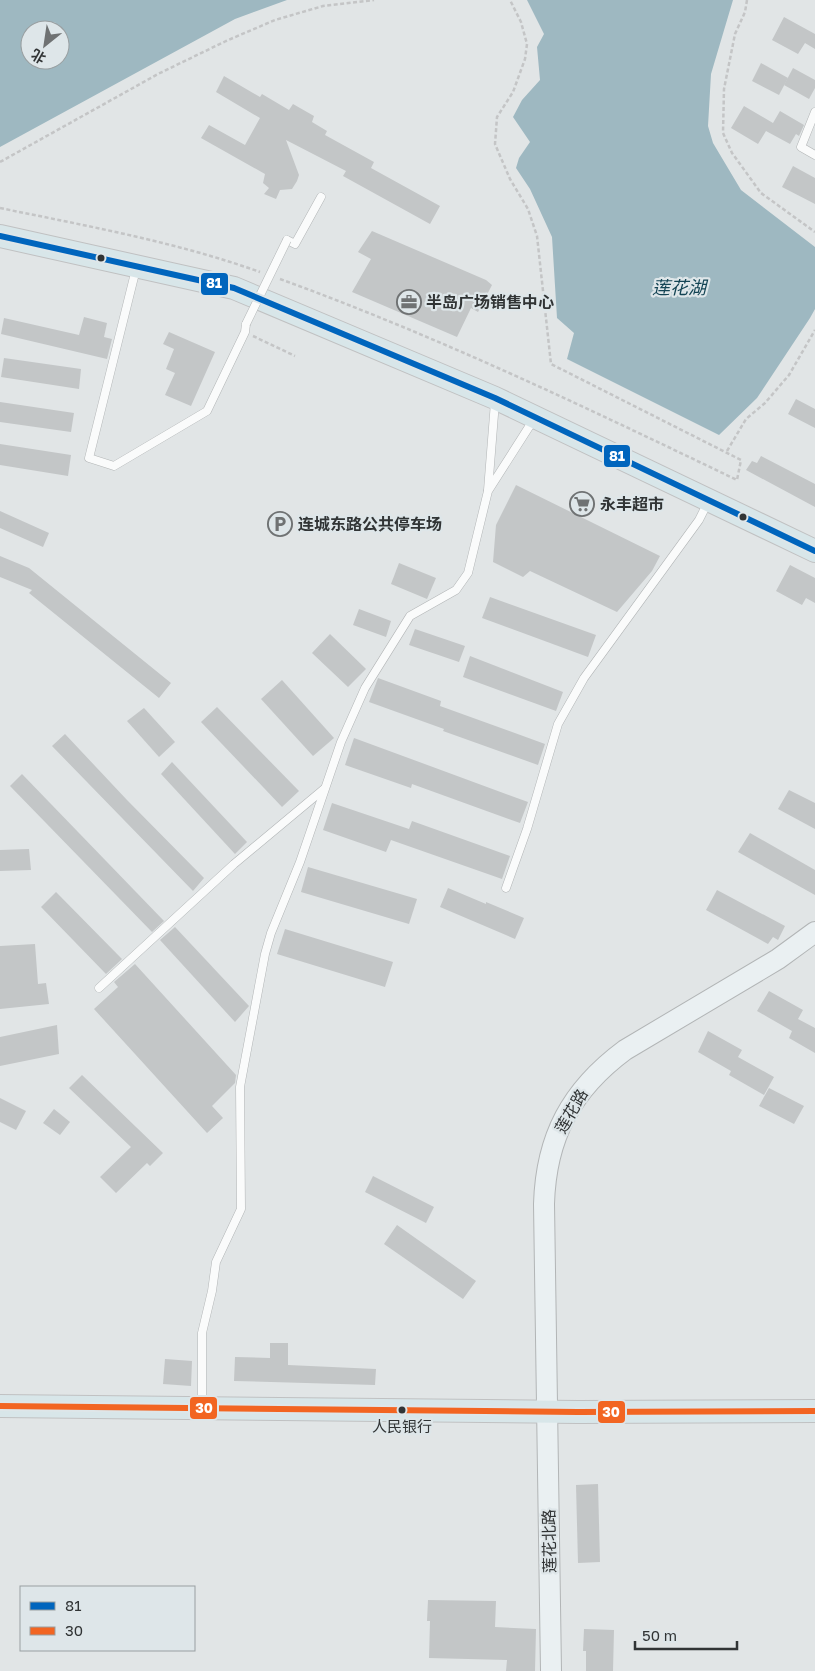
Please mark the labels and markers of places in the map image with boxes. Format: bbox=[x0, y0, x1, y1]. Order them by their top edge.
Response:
unlabelled marker bbox=[96, 253, 106, 263]
office icon: 半岛广场销售中心 bbox=[396, 289, 422, 315]
place label: 半岛广场销售中心 bbox=[426, 292, 554, 312]
supermarket icon: 永丰超市 bbox=[569, 491, 595, 517]
place label: 永丰超市 bbox=[600, 494, 664, 514]
parking icon: 连城东路公共停车场 bbox=[267, 511, 293, 537]
unlabelled marker bbox=[738, 512, 748, 522]
place label: 连城东路公共停车场 bbox=[297, 514, 442, 534]
marker: 人民银行 bbox=[397, 1405, 407, 1415]
place label: 人民银行 bbox=[372, 1417, 432, 1435]

